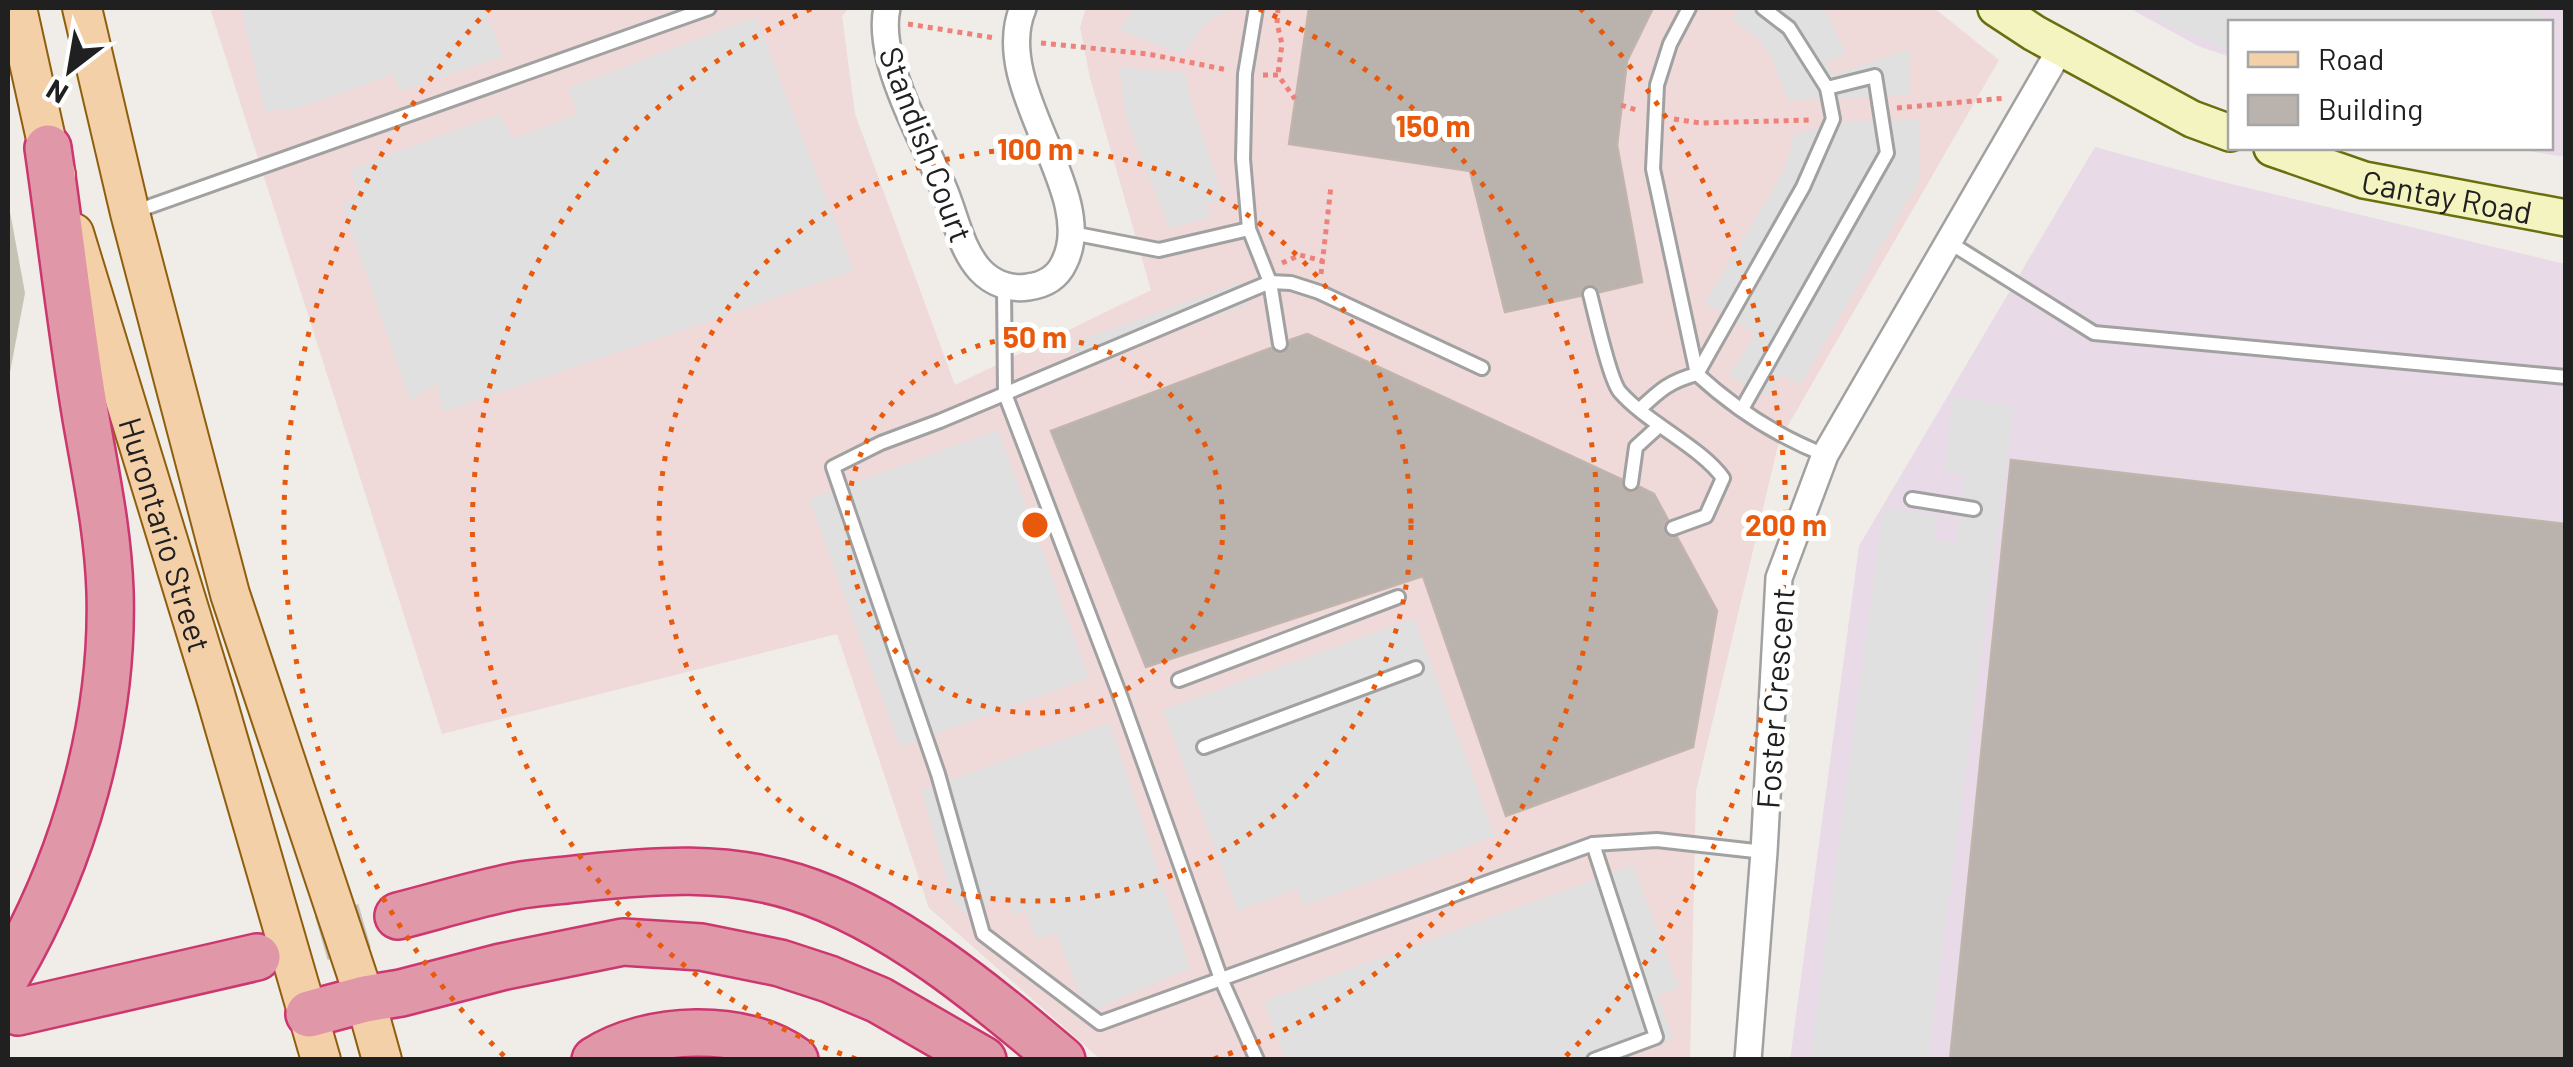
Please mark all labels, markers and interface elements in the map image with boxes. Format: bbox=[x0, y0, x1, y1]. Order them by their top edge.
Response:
north arrow bbox=[20, 20, 120, 120]
legend bbox=[2228, 20, 2553, 150]
text: Road bbox=[2318, 40, 2384, 76]
street label: Standish Court bbox=[872, 41, 982, 247]
text: N bbox=[40, 73, 73, 112]
text: Building bbox=[2318, 90, 2423, 126]
text: 150 m bbox=[1396, 107, 1470, 143]
text: 100 m bbox=[997, 130, 1073, 166]
street label: Cantay Road bbox=[2359, 161, 2535, 230]
text: 50 m bbox=[1003, 318, 1067, 354]
street label: Hurontario Street bbox=[112, 412, 220, 656]
text: 200 m bbox=[1745, 506, 1827, 542]
centre of rings bbox=[1017, 507, 1053, 543]
street label: Foster Crescent bbox=[1747, 586, 1801, 810]

